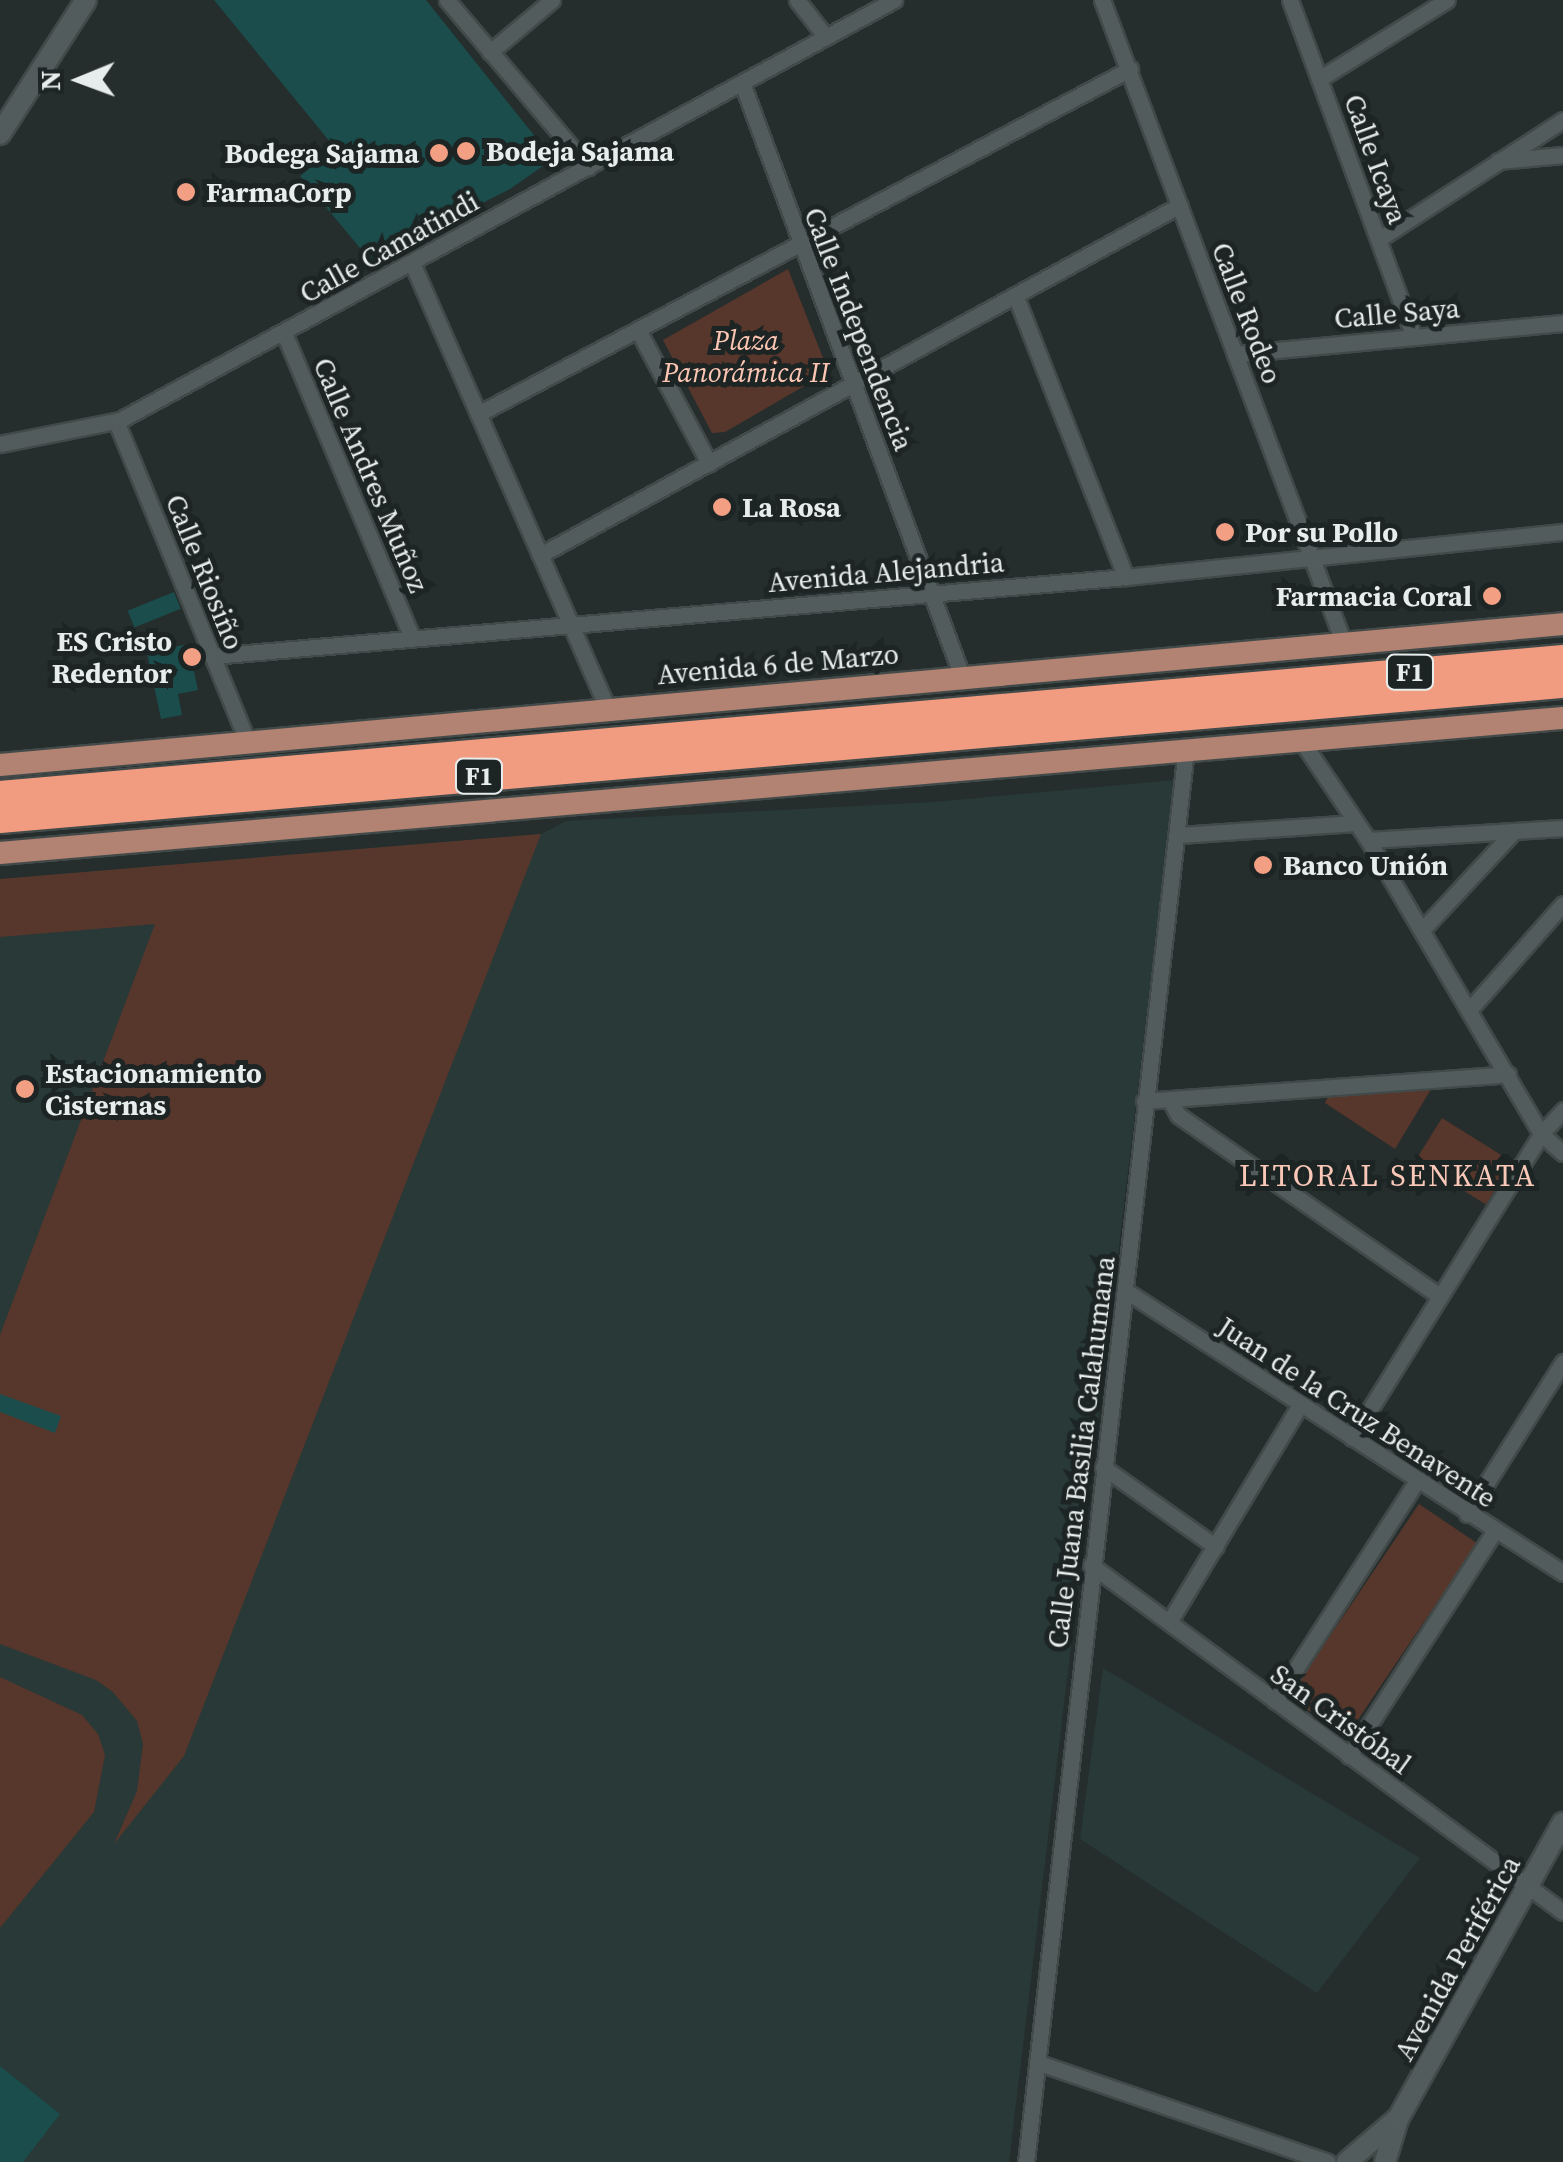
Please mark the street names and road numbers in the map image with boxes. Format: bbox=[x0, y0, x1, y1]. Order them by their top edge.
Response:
street label: Calle Icaya bbox=[1337, 90, 1415, 228]
street label: Calle Camatindi bbox=[294, 184, 484, 310]
street label: Calle Independencia bbox=[797, 203, 921, 455]
street label: Calle Rodeo bbox=[1205, 238, 1289, 388]
street label: Calle Saya bbox=[1333, 291, 1461, 335]
street label: Calle Andres Muñoz bbox=[306, 353, 436, 597]
street label: Calle Riosiño bbox=[159, 490, 251, 654]
street label: Avenida Alejandria bbox=[767, 545, 1005, 599]
street label: Avenida 6 de Marzo bbox=[656, 637, 900, 691]
road number: F1 bbox=[1385, 652, 1435, 692]
road number: F1 bbox=[454, 756, 504, 796]
street label: Calle Juana Basilia Calahumana bbox=[1040, 1254, 1122, 1650]
street label: Juan de la Cruz Benavente bbox=[1212, 1309, 1502, 1515]
street label: San Cristóbal bbox=[1264, 1657, 1418, 1781]
street label: Avenida Periférica bbox=[1387, 1850, 1527, 2066]

